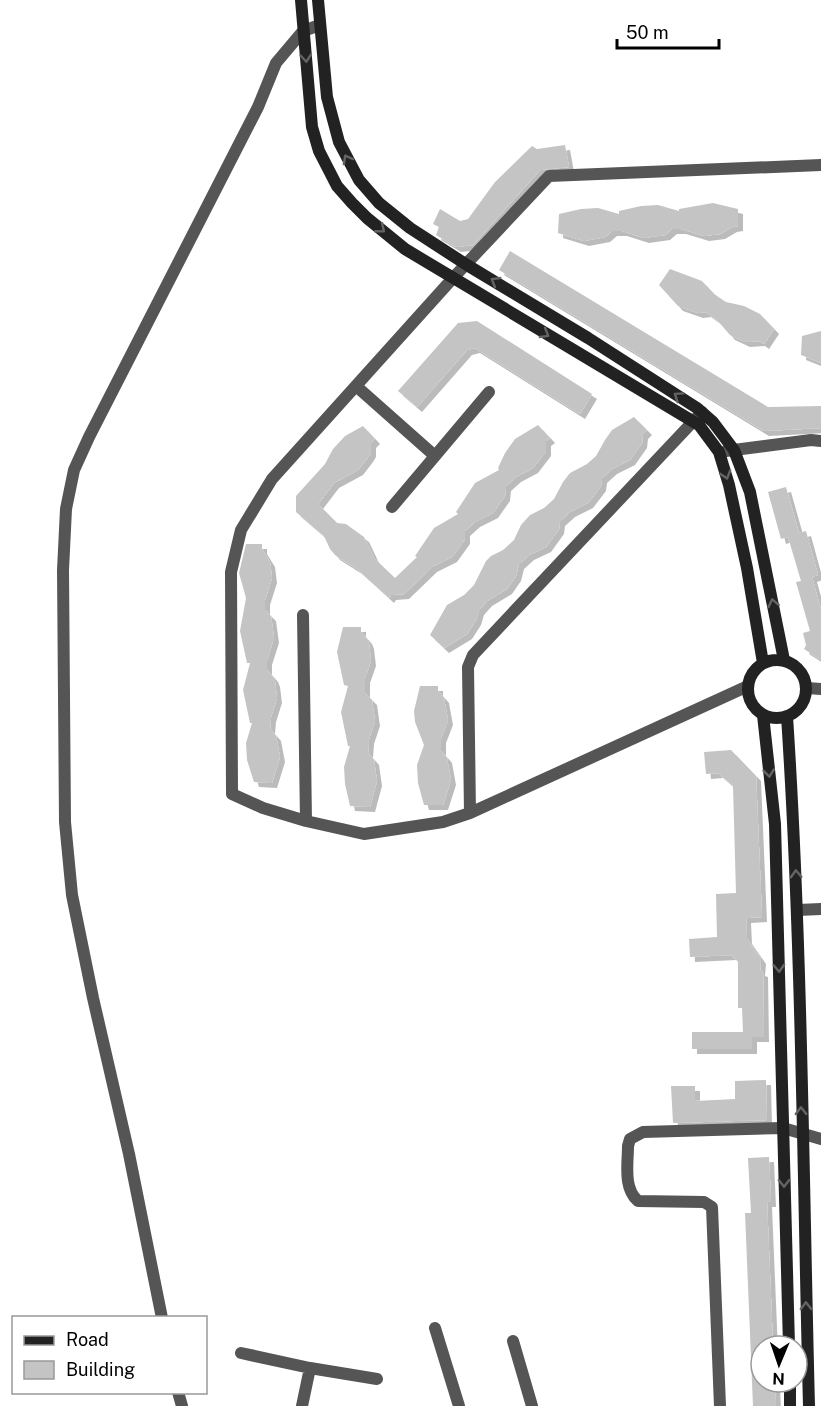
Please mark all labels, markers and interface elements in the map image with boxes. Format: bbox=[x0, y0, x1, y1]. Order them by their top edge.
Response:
scale bar bbox=[617, 12, 719, 50]
text: 50 m bbox=[626, 22, 669, 43]
one-way arrow bbox=[299, 54, 312, 63]
one-way arrow bbox=[343, 155, 354, 165]
one-way arrow bbox=[374, 222, 385, 233]
one-way arrow bbox=[491, 277, 501, 289]
one-way arrow bbox=[539, 326, 549, 338]
one-way arrow bbox=[674, 392, 685, 403]
one-way arrow bbox=[719, 470, 731, 480]
one-way arrow bbox=[767, 598, 780, 608]
one-way arrow bbox=[763, 768, 775, 777]
one-way arrow bbox=[790, 869, 803, 878]
one-way arrow bbox=[773, 963, 786, 972]
one-way arrow bbox=[795, 1106, 807, 1115]
one-way arrow bbox=[778, 1179, 791, 1188]
one-way arrow bbox=[800, 1301, 813, 1310]
legend bbox=[12, 1316, 207, 1394]
text: Road bbox=[66, 1329, 109, 1350]
north arrow bbox=[749, 1334, 809, 1394]
text: Building bbox=[66, 1359, 135, 1380]
text: N bbox=[772, 1369, 785, 1388]

